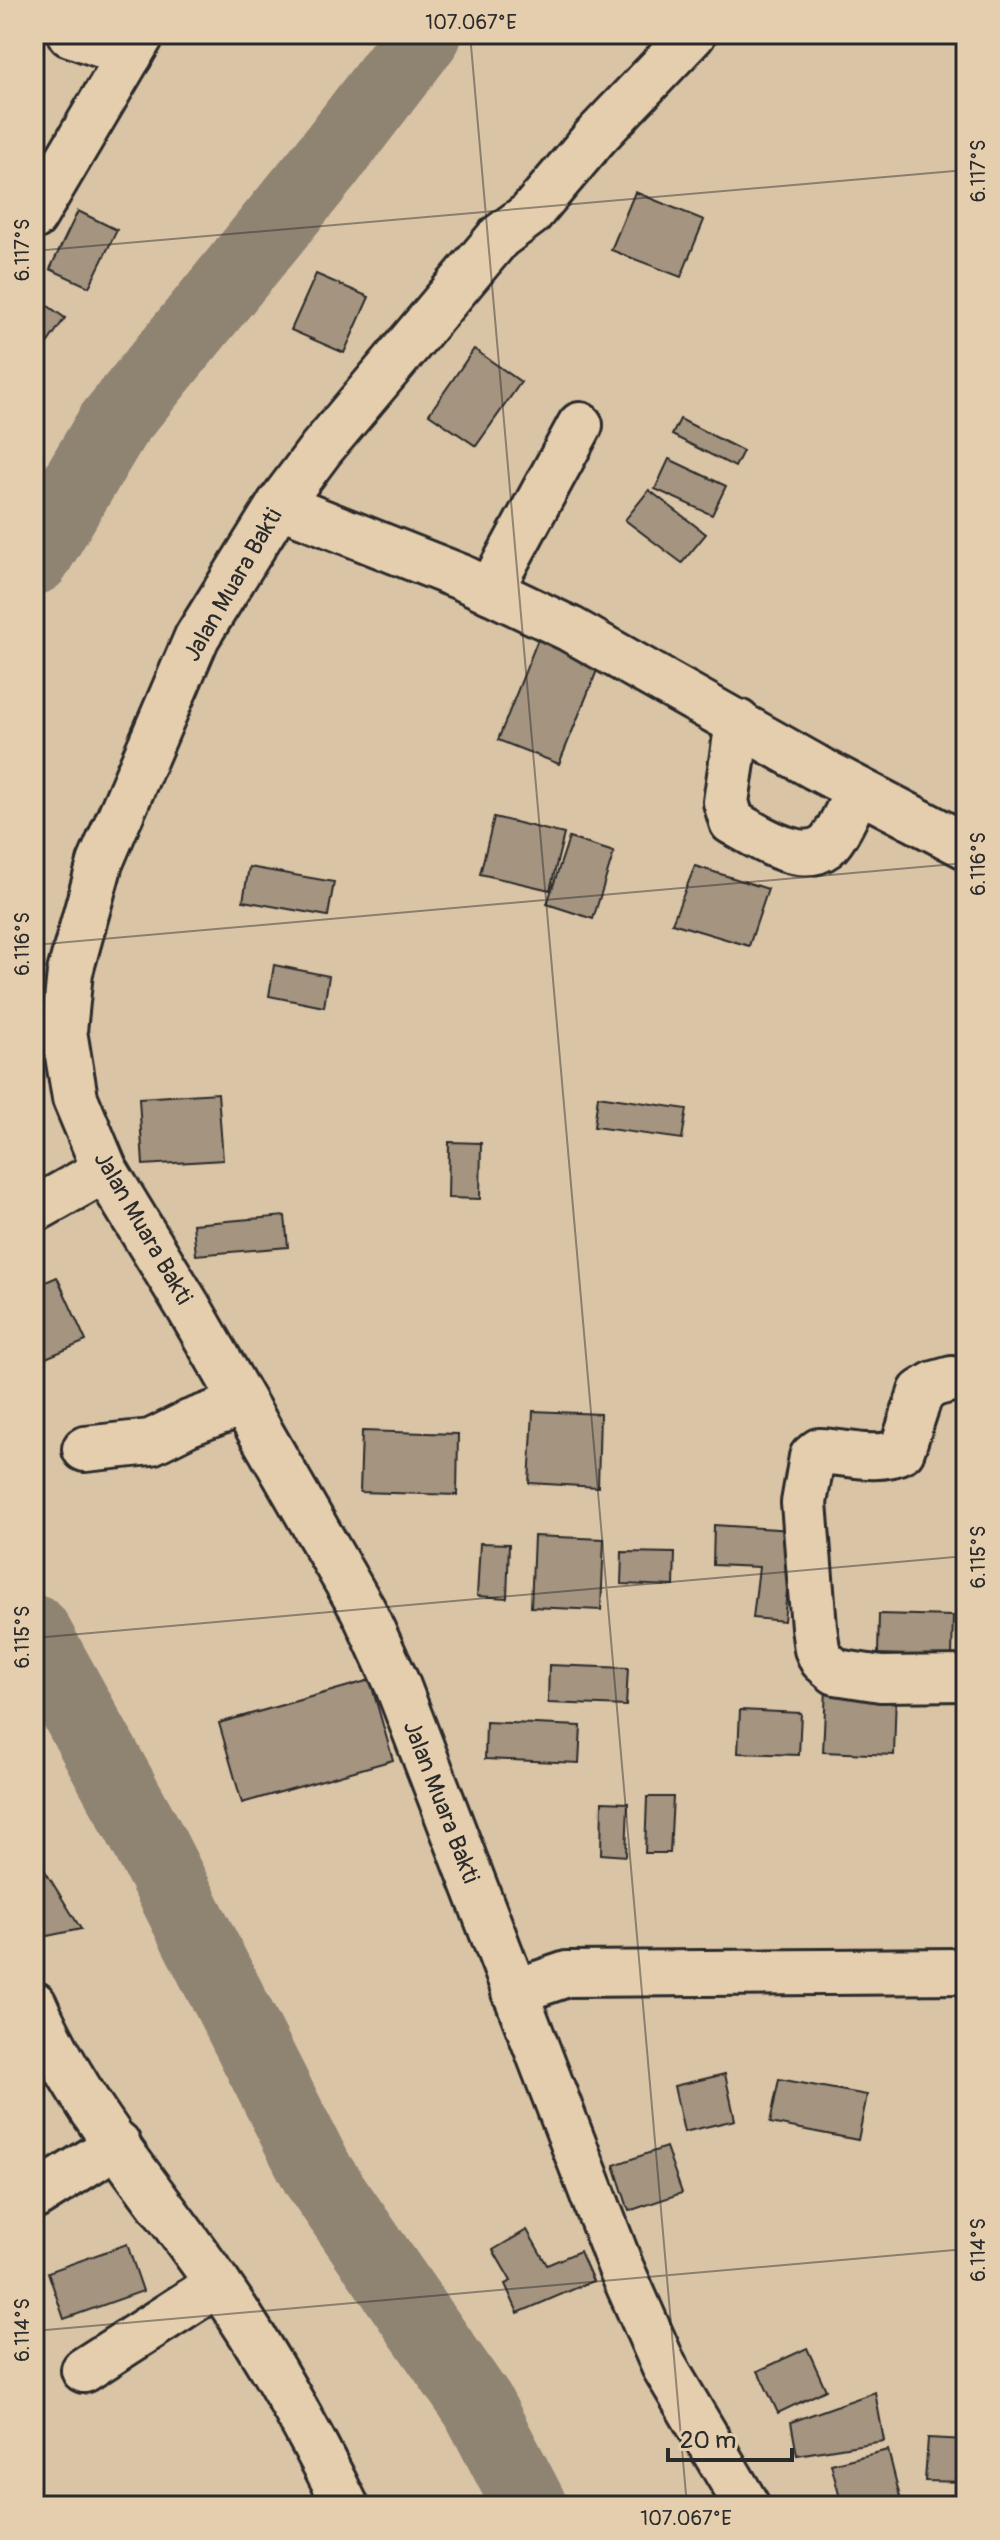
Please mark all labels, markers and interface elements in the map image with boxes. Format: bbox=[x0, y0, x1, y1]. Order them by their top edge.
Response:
text: 107.067°E bbox=[425, 10, 517, 35]
text: 6.117°S bbox=[966, 140, 991, 202]
text: 6.117°S bbox=[10, 219, 35, 281]
street label: Jalan Muara Bakti bbox=[178, 503, 288, 667]
text: 6.116°S bbox=[966, 832, 991, 896]
text: 6.116°S bbox=[10, 912, 35, 976]
street label: Jalan Muara Bakti bbox=[88, 1146, 198, 1310]
text: 6.115°S bbox=[966, 1526, 991, 1588]
text: 6.115°S bbox=[10, 1606, 35, 1668]
street label: Jalan Muara Bakti bbox=[397, 1717, 485, 1887]
text: 6.114°S bbox=[966, 2218, 991, 2282]
text: 6.114°S bbox=[10, 2298, 35, 2362]
scale bar bbox=[668, 2412, 792, 2462]
text: 20 m bbox=[680, 2426, 736, 2455]
text: 107.067°E bbox=[640, 2506, 732, 2531]

